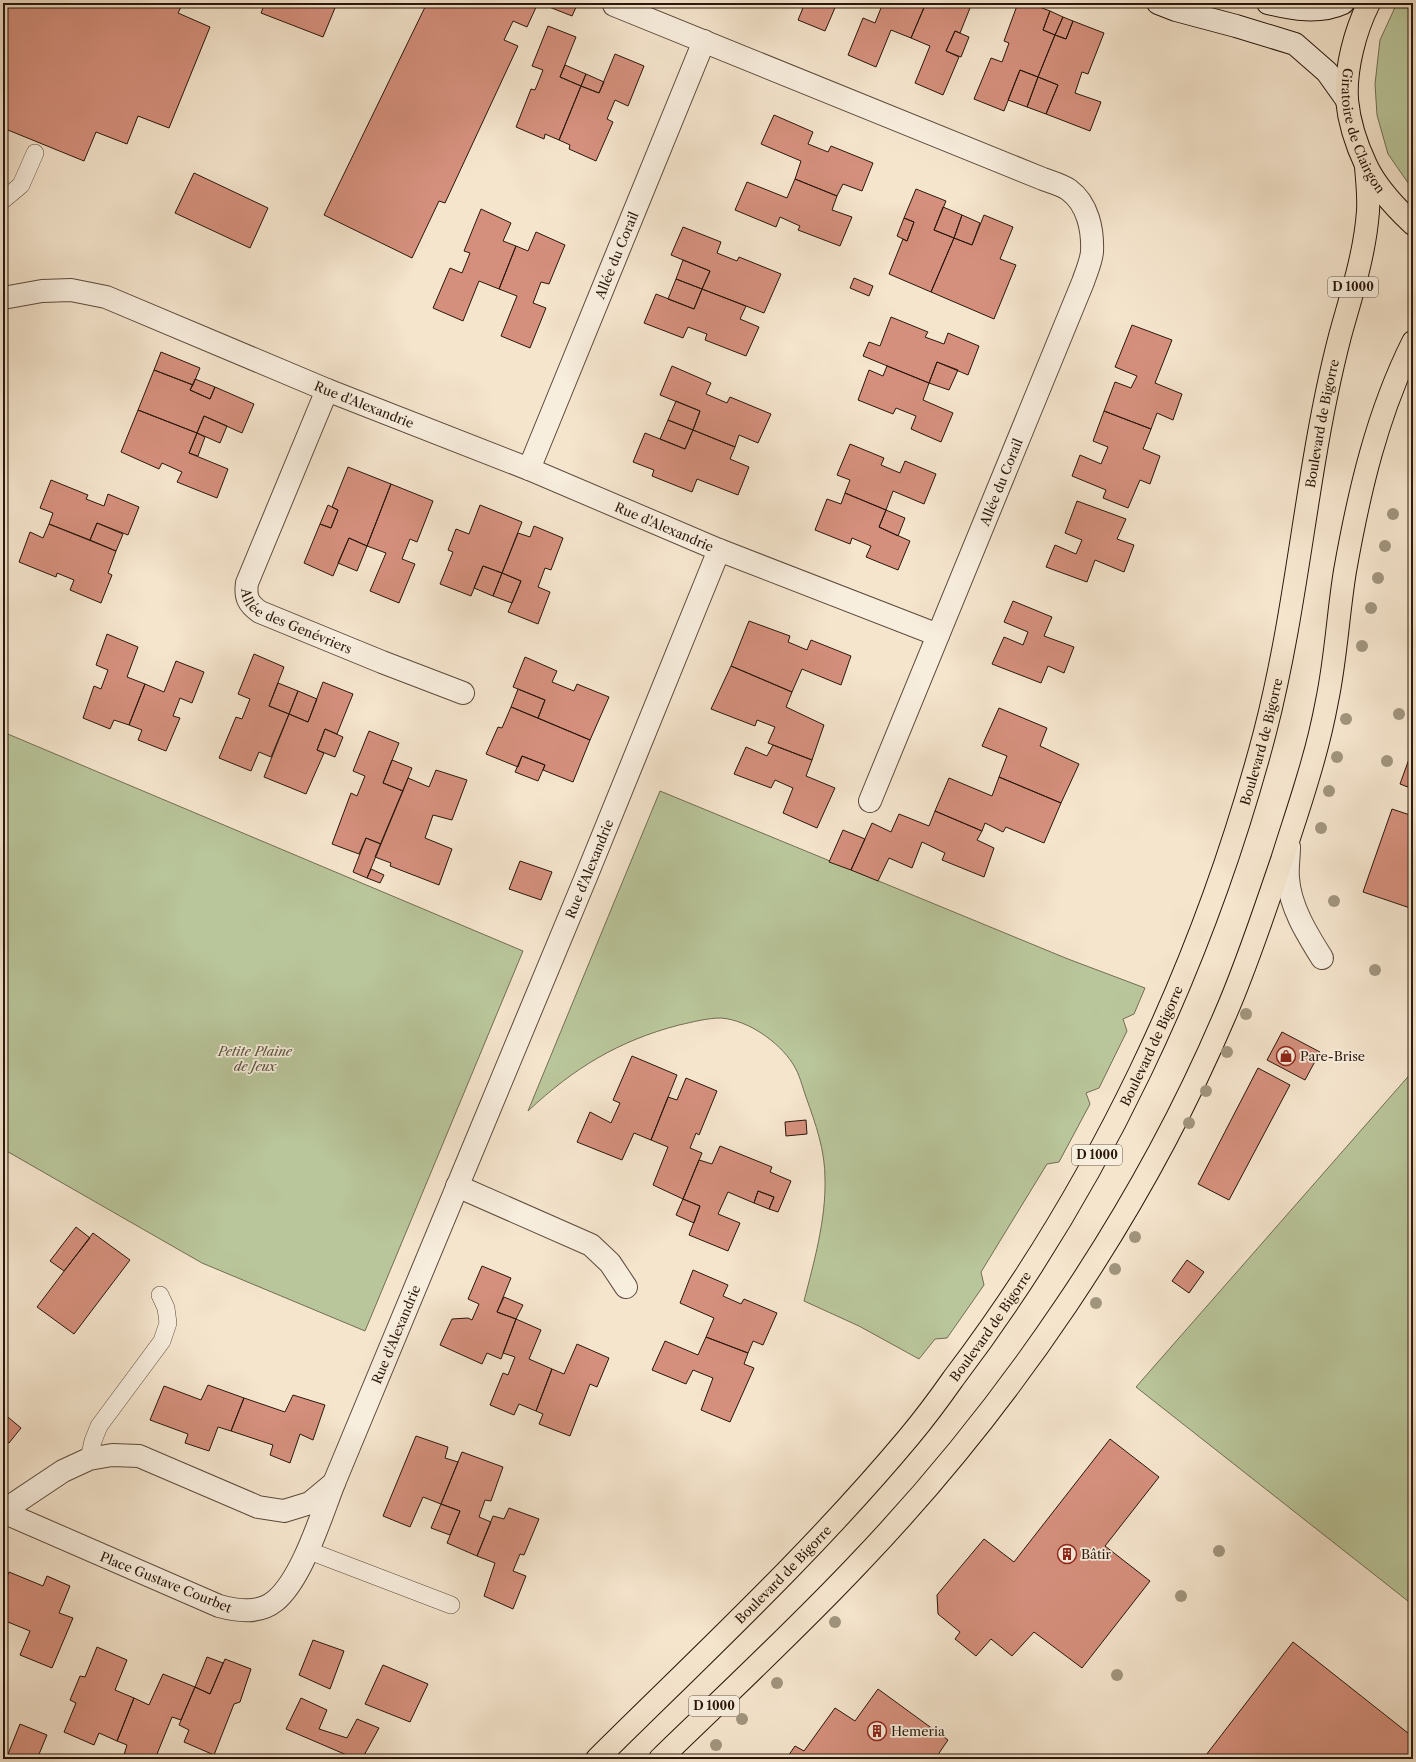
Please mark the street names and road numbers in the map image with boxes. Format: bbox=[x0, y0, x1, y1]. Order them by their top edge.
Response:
street label: Giratoire de Clairgon bbox=[1339, 67, 1389, 196]
street label: Allée du Corail bbox=[591, 209, 641, 302]
road number: D 1000 bbox=[1328, 277, 1378, 297]
street label: Boulevard de Bigorre bbox=[1302, 358, 1342, 489]
street label: Rue d'Alexandrie bbox=[312, 378, 416, 431]
street label: Allée du Corail bbox=[976, 436, 1026, 529]
street label: Rue d'Alexandrie bbox=[612, 499, 716, 555]
street label: Allée des Genévriers bbox=[238, 587, 355, 657]
street label: Boulevard de Bigorre bbox=[1237, 677, 1285, 807]
street label: Rue d'Alexandrie bbox=[562, 817, 617, 921]
street label: Boulevard de Bigorre bbox=[1117, 983, 1186, 1109]
road number: D 1000 bbox=[1072, 1145, 1122, 1165]
street label: Boulevard de Bigorre bbox=[946, 1268, 1034, 1384]
street label: Rue d'Alexandrie bbox=[368, 1282, 424, 1386]
street label: Boulevard de Bigorre bbox=[732, 1522, 834, 1627]
street label: Place Gustave Courbet bbox=[98, 1548, 235, 1616]
road number: D 1000 bbox=[689, 1696, 739, 1716]

